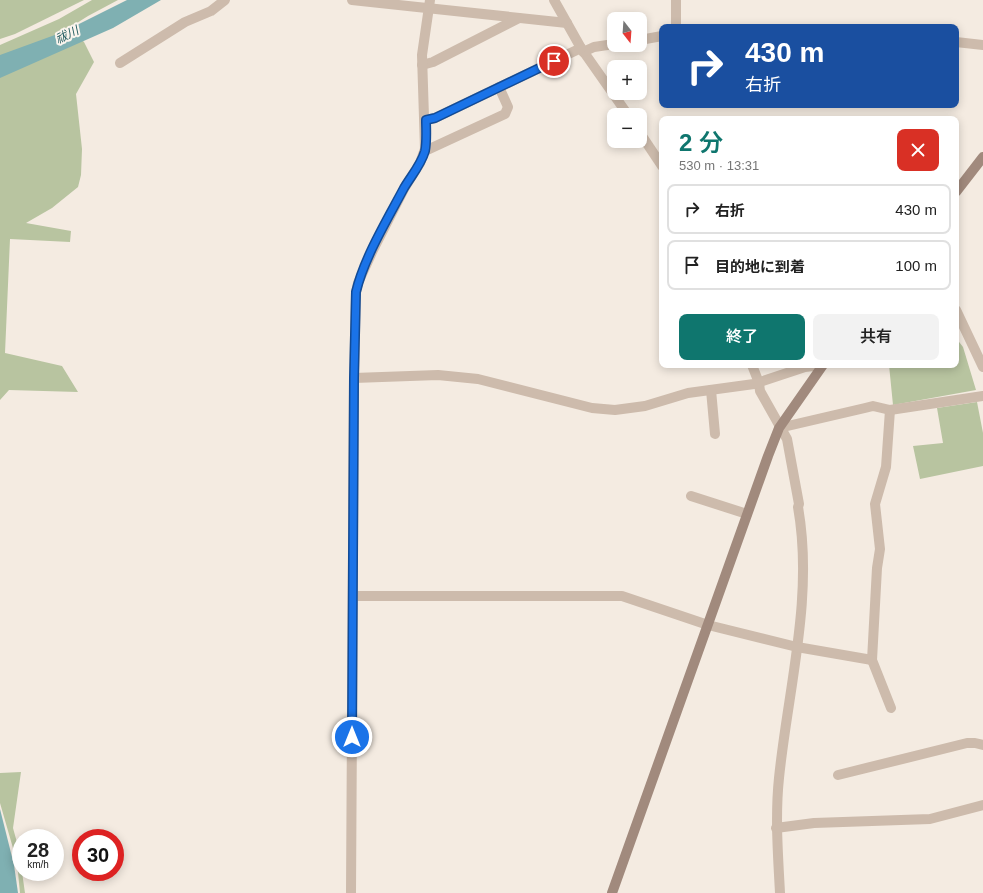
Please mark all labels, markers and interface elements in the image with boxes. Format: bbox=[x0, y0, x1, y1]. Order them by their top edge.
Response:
north arrow bbox=[607, 12, 647, 52]
map controls bbox=[607, 12, 647, 148]
water label: 祓川 bbox=[53, 23, 83, 47]
text: 430 m bbox=[745, 37, 824, 68]
icon: right bbox=[679, 40, 731, 92]
pin bbox=[537, 44, 571, 78]
icon: arrive bbox=[543, 50, 565, 72]
button: + bbox=[607, 60, 647, 100]
text: 右折 bbox=[745, 75, 781, 95]
button: − bbox=[607, 108, 647, 148]
text: 2 分 bbox=[679, 129, 723, 156]
button: close bbox=[897, 129, 939, 171]
text: 530 m · 13:31 bbox=[679, 158, 759, 173]
icon: right bbox=[681, 198, 703, 220]
text: 430 m bbox=[895, 201, 937, 218]
text: 右折 bbox=[715, 202, 745, 219]
icon: arrive bbox=[681, 254, 703, 276]
text: 100 m bbox=[895, 257, 937, 274]
text: 目的地に到着 bbox=[715, 258, 805, 275]
button: 終了 bbox=[679, 314, 805, 360]
button: 共有 bbox=[813, 314, 939, 360]
position arrow bbox=[331, 716, 373, 758]
speed limit sign: 30 bbox=[72, 829, 124, 881]
text: 28 bbox=[27, 839, 49, 861]
text: km/h bbox=[27, 859, 49, 870]

